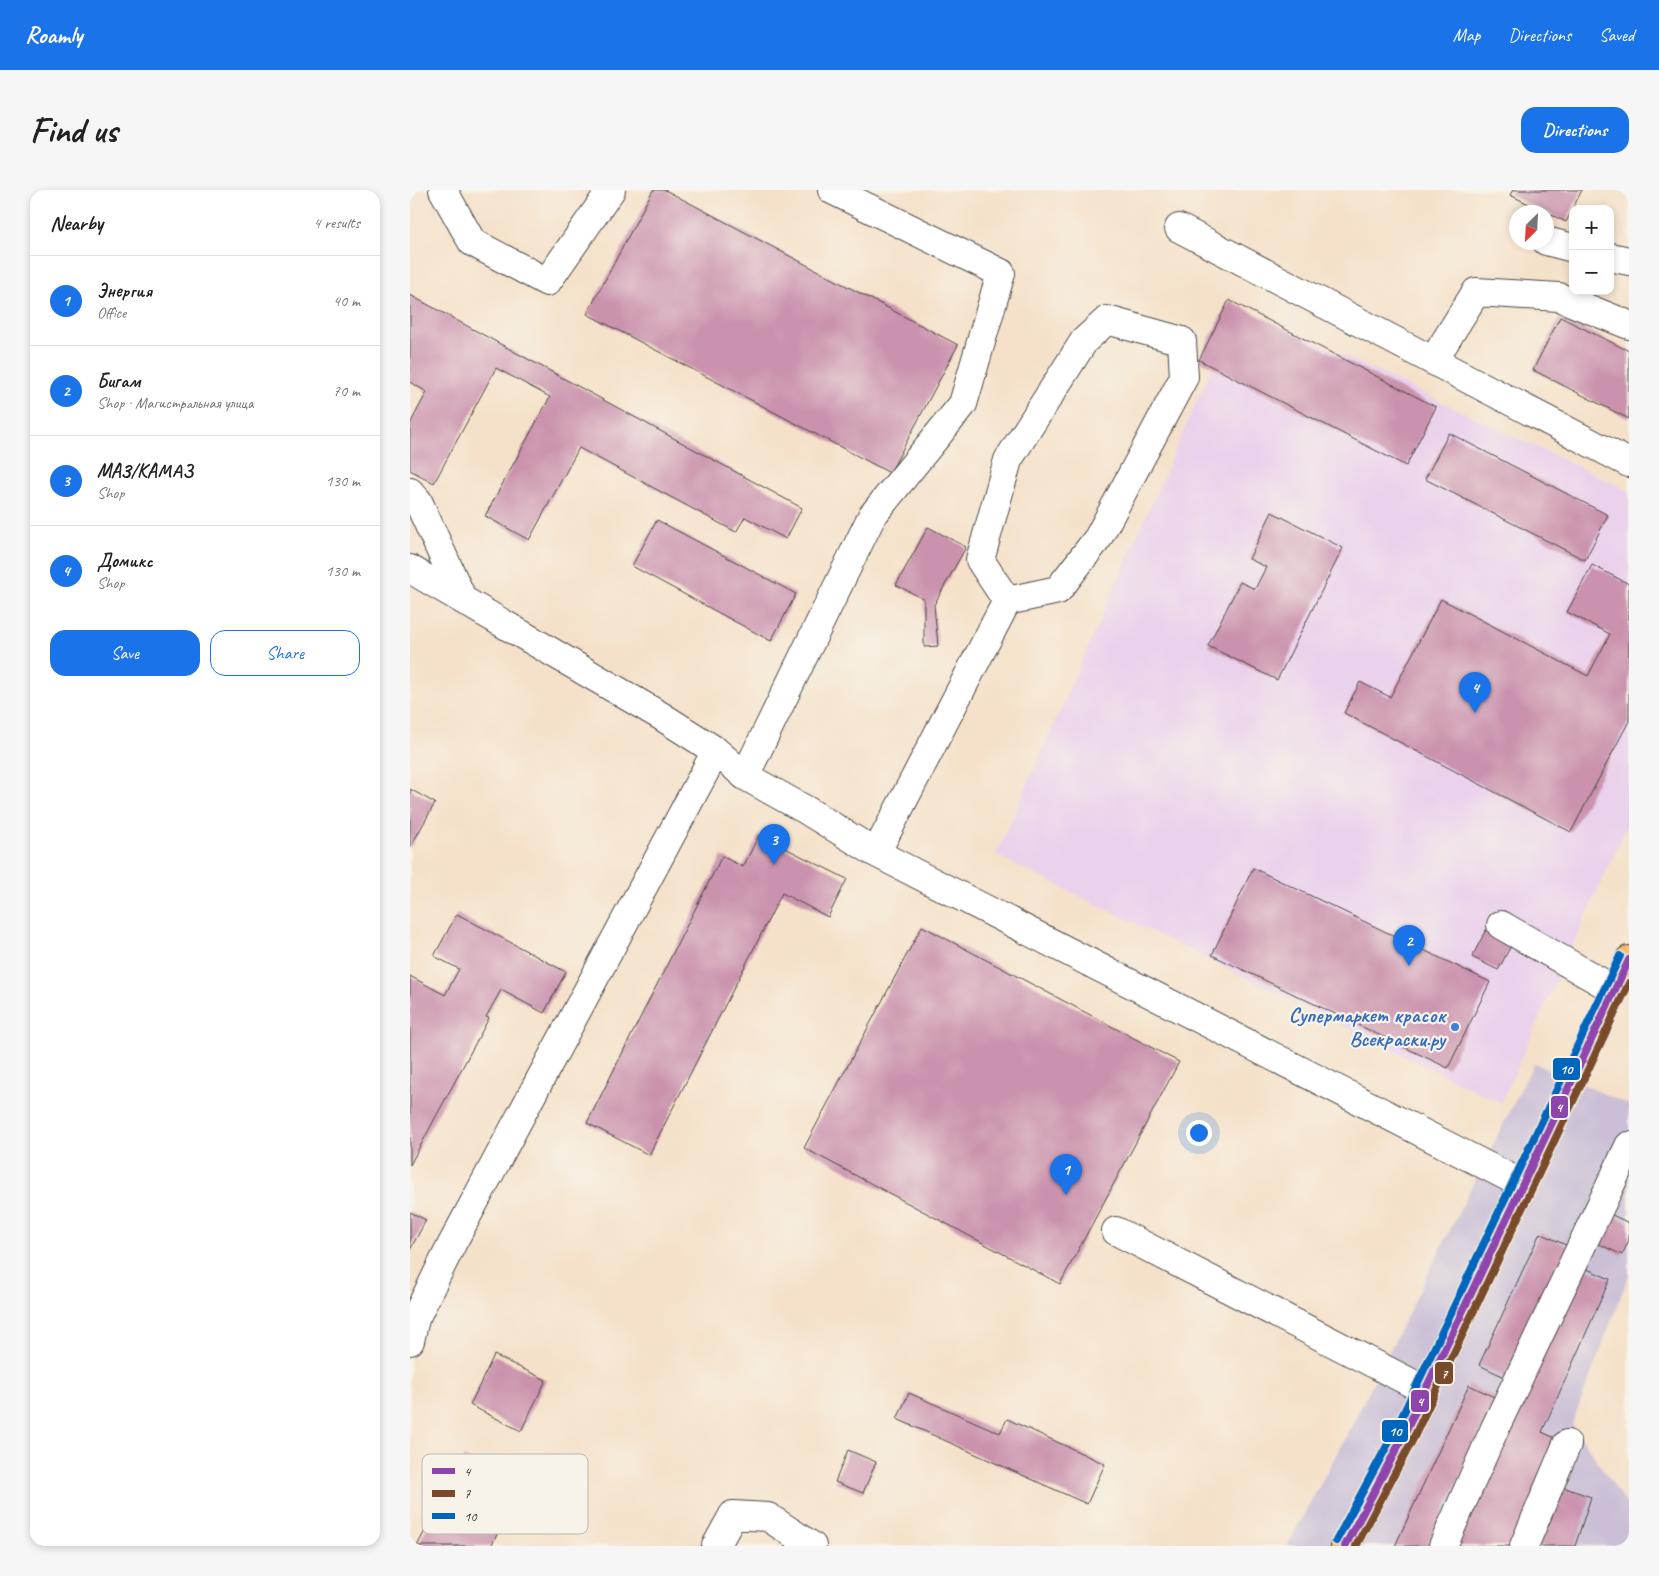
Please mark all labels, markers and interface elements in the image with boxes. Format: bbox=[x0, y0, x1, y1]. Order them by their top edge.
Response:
text: Roamly bbox=[25, 20, 82, 50]
text: Map bbox=[1453, 24, 1480, 46]
text: Directions bbox=[1508, 24, 1571, 46]
text: Saved bbox=[1599, 24, 1634, 46]
button: Directions bbox=[1521, 107, 1629, 153]
text: Find us bbox=[30, 108, 117, 153]
north arrow bbox=[1509, 205, 1554, 250]
map controls bbox=[1569, 205, 1614, 295]
button: + bbox=[1569, 205, 1614, 250]
text: Nearby bbox=[50, 210, 103, 236]
text: 4 results bbox=[313, 213, 360, 233]
button: − bbox=[1569, 250, 1614, 295]
text: Энергия bbox=[97, 279, 152, 303]
text: 1 bbox=[62, 291, 70, 311]
text: 40 m bbox=[333, 291, 360, 311]
text: Office bbox=[97, 303, 126, 323]
text: Бигам bbox=[97, 369, 140, 393]
text: 2 bbox=[62, 381, 70, 401]
text: 70 m bbox=[333, 381, 360, 401]
text: Shop · Магистральная улица bbox=[97, 393, 253, 413]
text: МАЗ/КАМАЗ bbox=[97, 459, 194, 483]
text: 3 bbox=[62, 471, 70, 491]
text: 130 m bbox=[326, 471, 360, 491]
text: Shop bbox=[97, 483, 124, 503]
text: Домикс bbox=[97, 549, 153, 573]
text: 4 bbox=[62, 561, 70, 581]
text: 130 m bbox=[326, 561, 360, 581]
text: Shop bbox=[97, 573, 124, 593]
button: Save bbox=[50, 630, 200, 676]
button: Share bbox=[210, 630, 360, 676]
pin: 4 bbox=[1459, 672, 1491, 713]
pin: 3 bbox=[758, 824, 790, 865]
pin: 2 bbox=[1393, 925, 1425, 966]
place label: Супермаркет красок Всекраски.ру bbox=[1289, 1002, 1448, 1052]
marker: Супермаркет красок Всекраски.ру bbox=[1449, 1021, 1461, 1033]
line badge: 10 bbox=[1552, 1057, 1581, 1081]
text: 10 bbox=[1560, 1061, 1574, 1078]
line badge: 4 bbox=[1550, 1095, 1569, 1119]
text: 4 bbox=[1556, 1099, 1564, 1116]
your location bbox=[1186, 1120, 1212, 1146]
pin: 1 bbox=[1050, 1154, 1082, 1195]
line badge: 7 bbox=[1434, 1361, 1454, 1385]
text: 7 bbox=[1441, 1365, 1449, 1382]
line badge: 4 bbox=[1410, 1389, 1430, 1413]
text: 4 bbox=[1417, 1393, 1425, 1410]
line badge: 10 bbox=[1381, 1419, 1409, 1443]
text: 10 bbox=[1389, 1423, 1403, 1440]
legend bbox=[422, 1454, 588, 1534]
text: 4 bbox=[464, 1463, 472, 1480]
text: 7 bbox=[464, 1485, 471, 1502]
text: 10 bbox=[464, 1508, 478, 1525]

